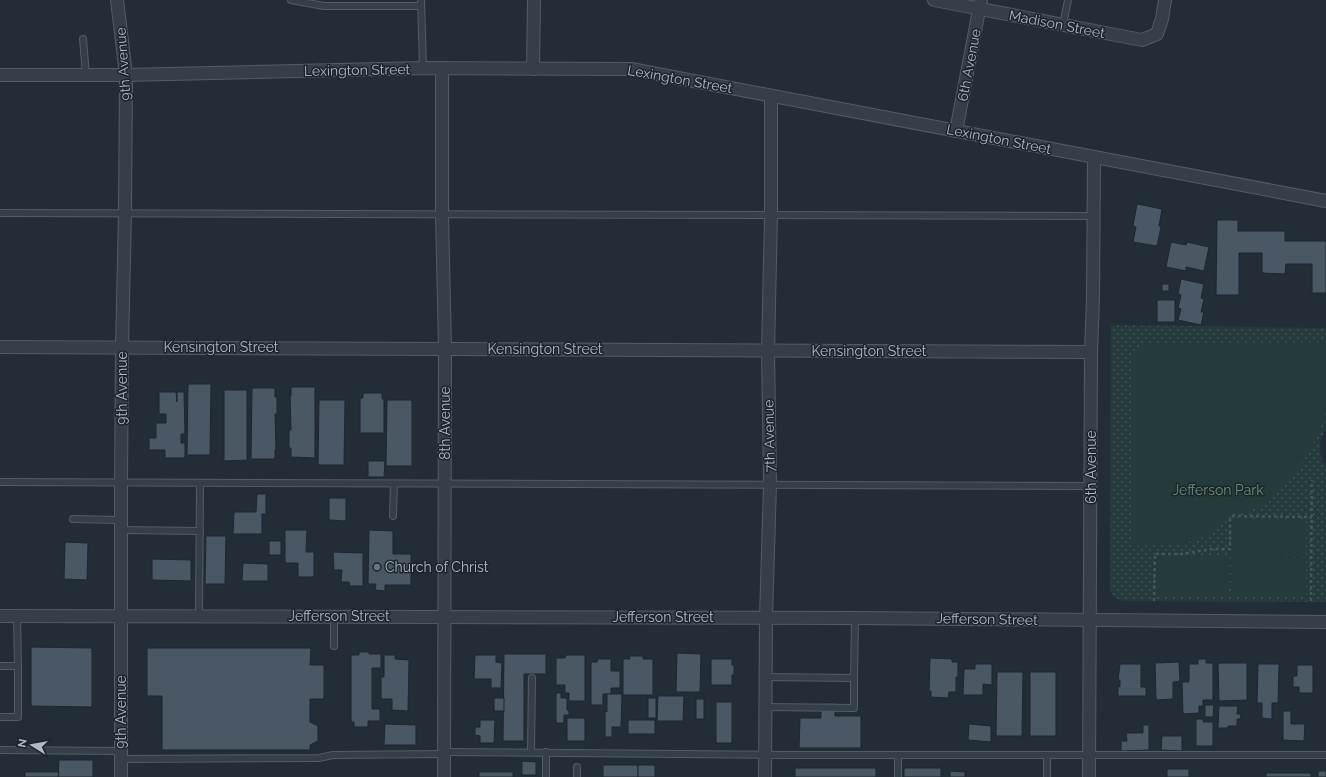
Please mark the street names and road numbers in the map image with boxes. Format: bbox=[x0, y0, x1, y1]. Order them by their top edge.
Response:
street label: Madison Street bbox=[1008, 7, 1107, 41]
street label: 9th Avenue bbox=[112, 27, 134, 101]
street label: 6th Avenue bbox=[954, 27, 984, 103]
street label: Lexington Street bbox=[304, 61, 411, 79]
street label: Lexington Street bbox=[626, 62, 734, 96]
street label: Lexington Street bbox=[945, 121, 1053, 157]
street label: Kensington Street bbox=[163, 339, 279, 355]
street label: Kensington Street bbox=[487, 341, 603, 357]
street label: Kensington Street bbox=[811, 343, 927, 359]
street label: 9th Avenue bbox=[114, 351, 130, 425]
street label: 8th Avenue bbox=[437, 386, 453, 460]
street label: 7th Avenue bbox=[760, 400, 778, 472]
street label: 6th Avenue bbox=[1083, 430, 1099, 504]
street label: Jefferson Street bbox=[288, 608, 390, 624]
street label: Jefferson Street bbox=[612, 609, 714, 625]
street label: Jefferson Street bbox=[936, 610, 1038, 628]
street label: 9th Avenue bbox=[113, 675, 129, 749]

